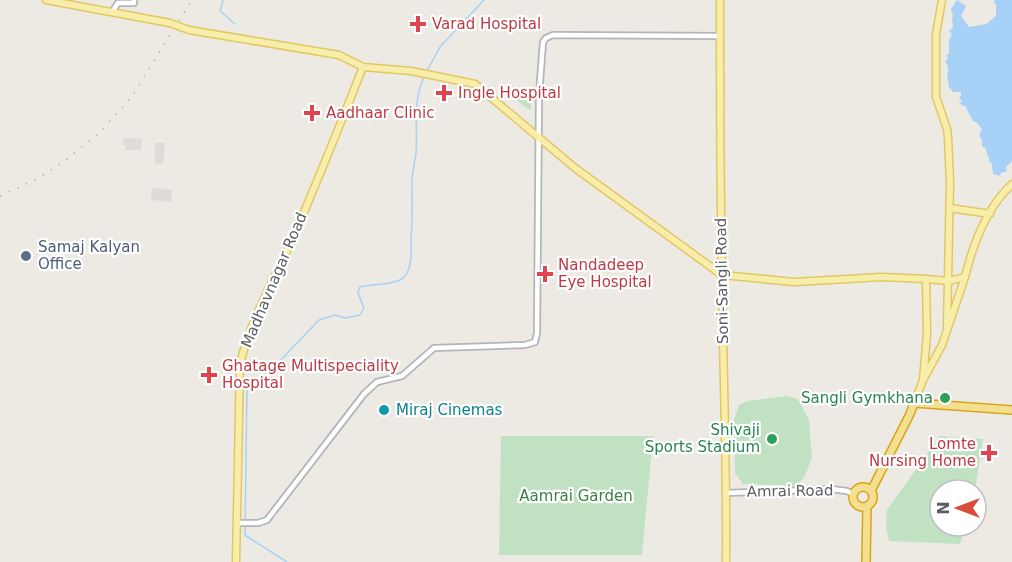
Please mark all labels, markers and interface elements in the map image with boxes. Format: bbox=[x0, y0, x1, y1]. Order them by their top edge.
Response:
marker: Varad Hospital bbox=[409, 15, 427, 33]
place label: Varad Hospital bbox=[432, 15, 541, 33]
marker: Ingle Hospital bbox=[435, 84, 453, 102]
place label: Ingle Hospital bbox=[458, 84, 561, 102]
marker: Aadhaar Clinic bbox=[303, 104, 321, 122]
place label: Aadhaar Clinic bbox=[326, 104, 435, 122]
street label: Madhavnagar Road bbox=[237, 210, 311, 350]
street label: Soni-Sangli Road bbox=[712, 218, 732, 344]
place label: Samaj Kalyan Office bbox=[38, 238, 140, 273]
marker: Samaj Kalyan Office bbox=[19, 249, 33, 263]
place label: Nandadeep Eye Hospital bbox=[558, 256, 652, 291]
marker: Nandadeep Eye Hospital bbox=[536, 265, 554, 283]
place label: Ghatage Multispeciality Hospital bbox=[222, 357, 399, 392]
marker: Ghatage Multispeciality Hospital bbox=[200, 366, 218, 384]
place label: Sangli Gymkhana bbox=[801, 389, 933, 407]
marker: Sangli Gymkhana bbox=[938, 391, 952, 405]
place label: Miraj Cinemas bbox=[396, 401, 503, 419]
marker: Miraj Cinemas bbox=[377, 403, 391, 417]
place label: Shivaji Sports Stadium bbox=[645, 421, 760, 456]
marker: Shivaji Sports Stadium bbox=[765, 432, 779, 446]
place label: Lomte Nursing Home bbox=[869, 435, 976, 470]
marker: Lomte Nursing Home bbox=[980, 444, 998, 462]
north arrow bbox=[928, 478, 988, 538]
street label: Amrai Road bbox=[746, 481, 834, 501]
park label: Aamrai Garden bbox=[519, 487, 633, 505]
text: N bbox=[934, 501, 953, 515]

